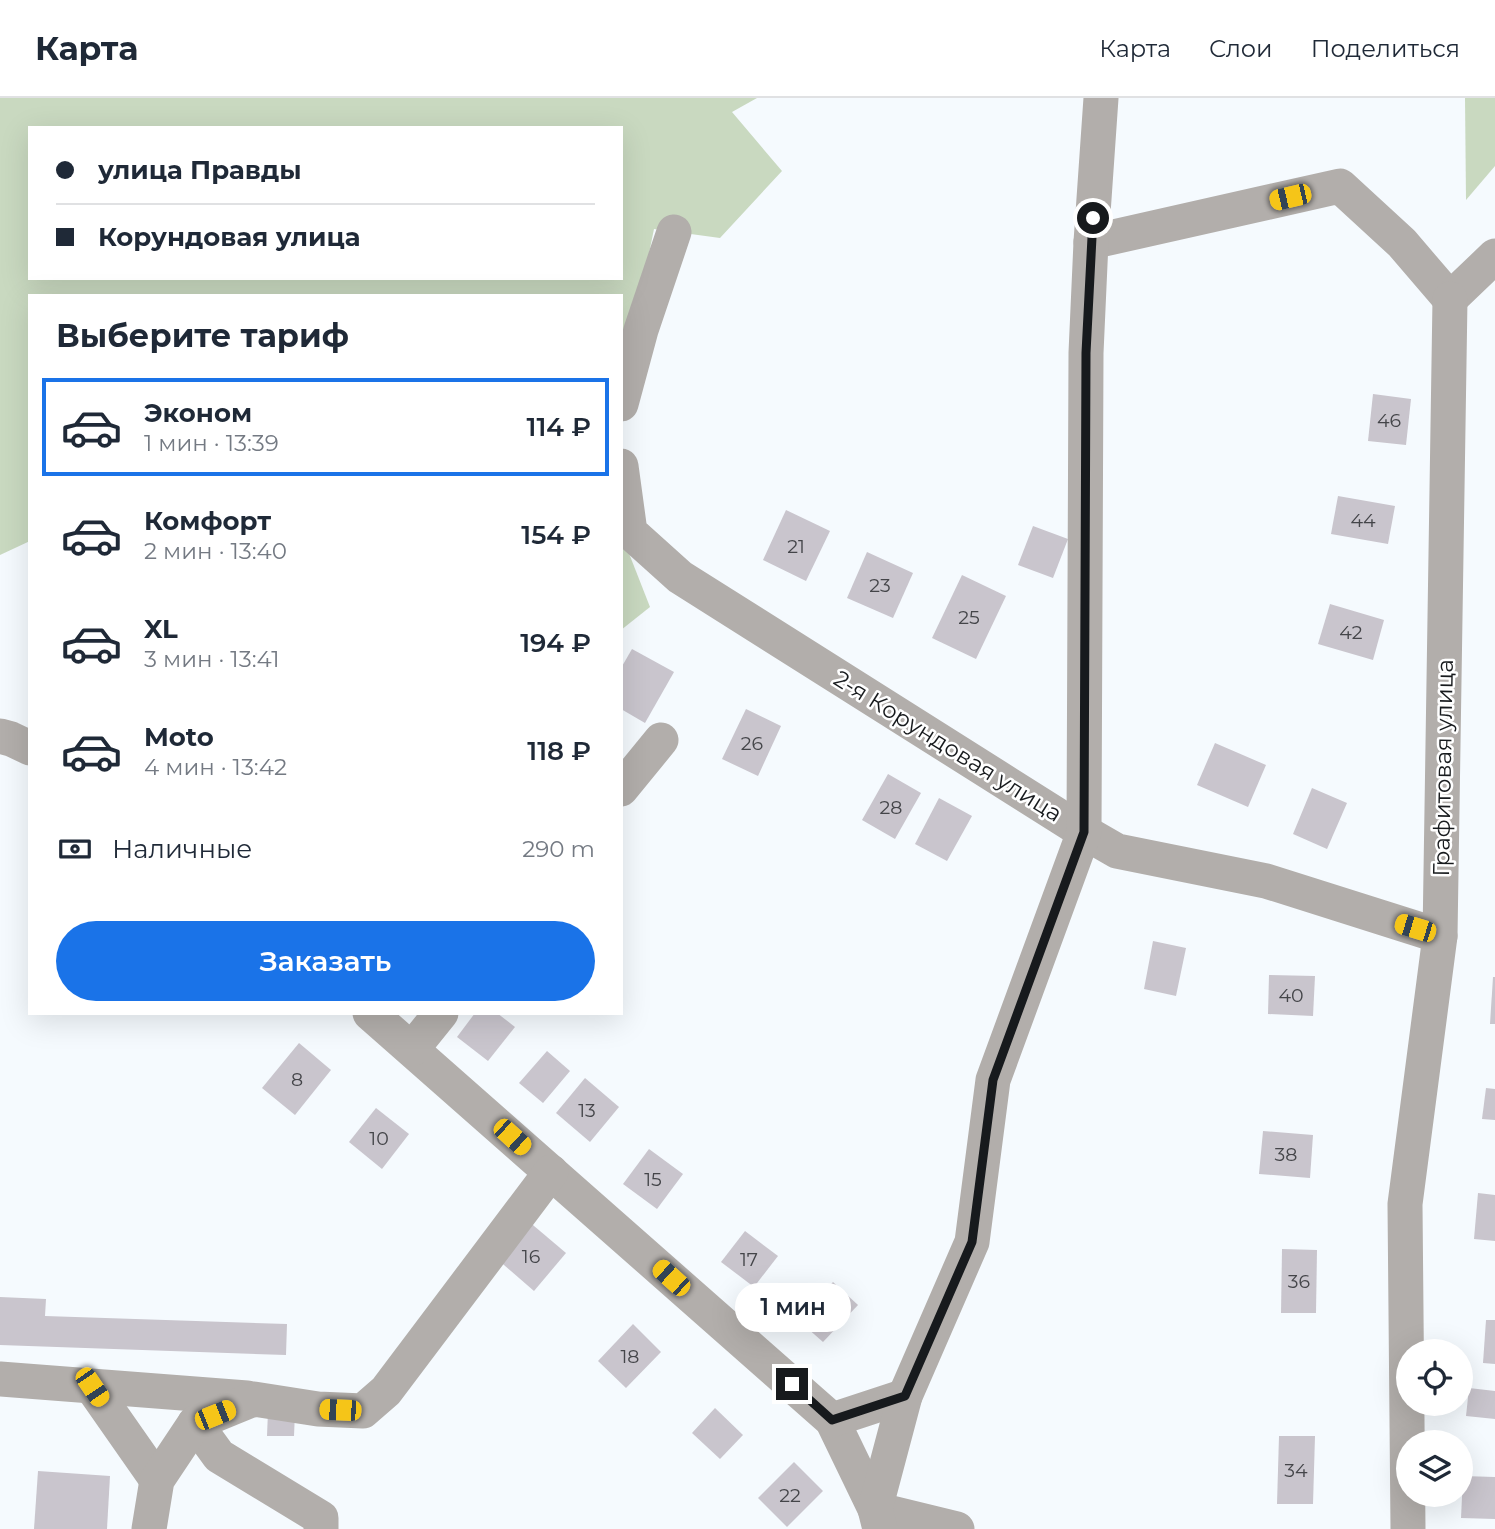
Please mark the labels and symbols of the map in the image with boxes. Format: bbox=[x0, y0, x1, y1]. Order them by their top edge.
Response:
car bbox=[1268, 182, 1313, 212]
route start bbox=[1077, 202, 1109, 234]
house number: 46 bbox=[1377, 409, 1401, 432]
house number: 44 bbox=[1350, 509, 1376, 532]
house number: 21 bbox=[787, 535, 805, 558]
house number: 23 bbox=[869, 574, 891, 597]
house number: 25 bbox=[958, 606, 980, 629]
house number: 42 bbox=[1339, 621, 1363, 644]
street label: Графитовая улица bbox=[1427, 659, 1459, 877]
street label: 2-я Корундовая улица bbox=[829, 664, 1067, 828]
house number: 26 bbox=[741, 732, 763, 755]
house number: 28 bbox=[880, 796, 902, 819]
car bbox=[1392, 912, 1439, 944]
house number: 40 bbox=[1278, 984, 1304, 1007]
house number: 8 bbox=[291, 1068, 303, 1091]
house number: 13 bbox=[578, 1099, 596, 1122]
car bbox=[490, 1115, 535, 1159]
house number: 10 bbox=[369, 1127, 389, 1150]
house number: 38 bbox=[1275, 1143, 1297, 1166]
house number: 15 bbox=[644, 1168, 662, 1191]
house number: 16 bbox=[522, 1245, 540, 1268]
house number: 17 bbox=[740, 1248, 758, 1271]
car bbox=[649, 1256, 694, 1300]
house number: 36 bbox=[1288, 1270, 1310, 1293]
callout: 1 мин bbox=[734, 1282, 850, 1332]
house number: 18 bbox=[621, 1345, 639, 1368]
car bbox=[72, 1364, 113, 1410]
route end bbox=[776, 1368, 808, 1400]
car bbox=[192, 1397, 239, 1433]
car bbox=[319, 1399, 362, 1421]
house number: 34 bbox=[1284, 1459, 1308, 1482]
house number: 22 bbox=[779, 1484, 801, 1507]

